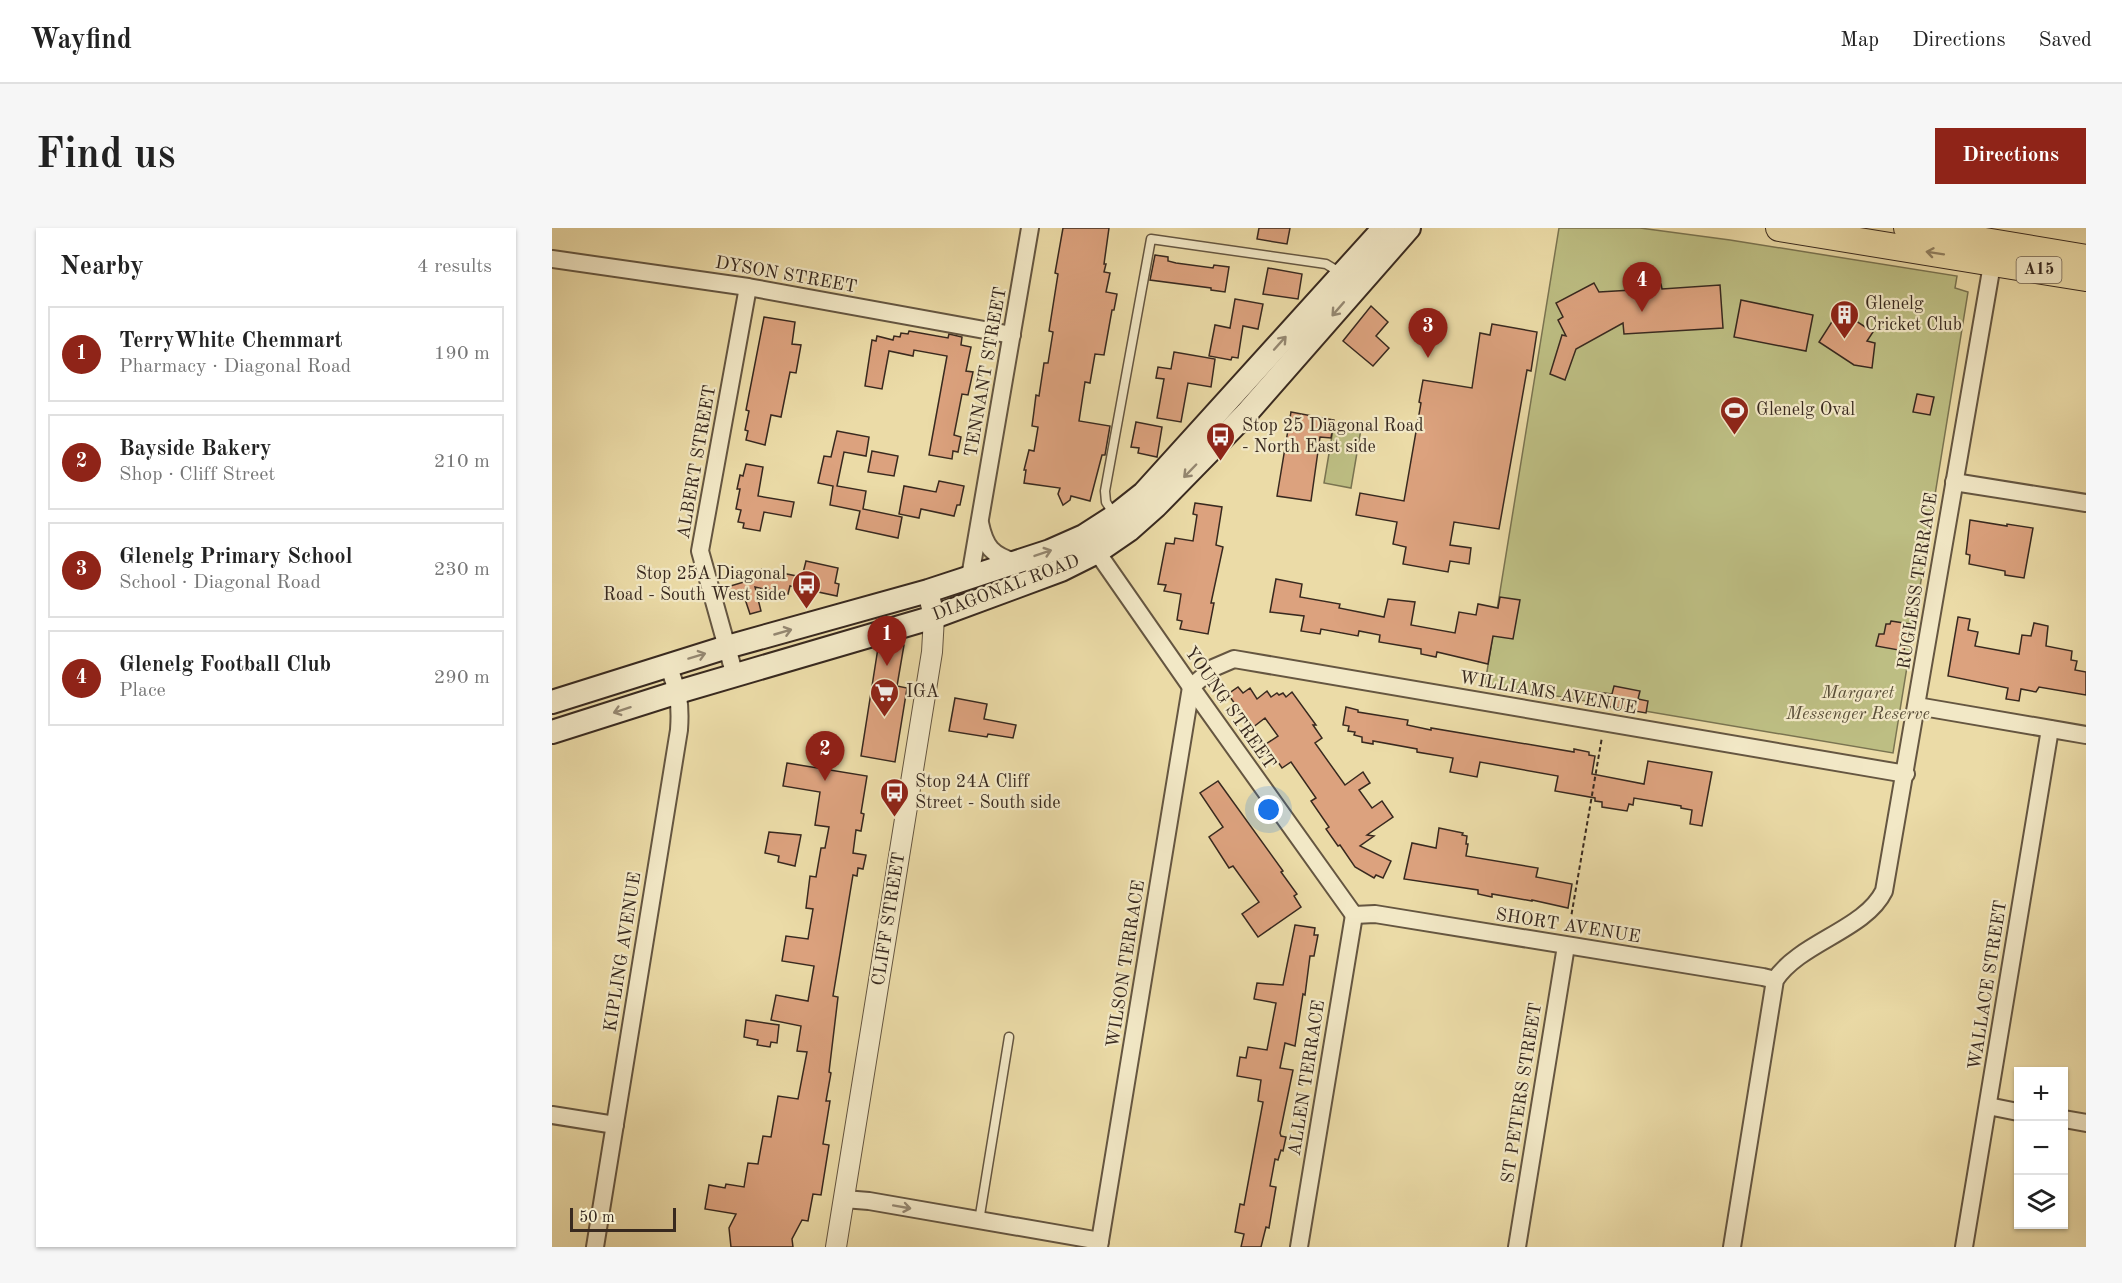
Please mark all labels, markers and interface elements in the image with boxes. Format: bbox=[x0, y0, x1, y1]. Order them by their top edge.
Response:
text: Wayfind bbox=[30, 27, 132, 55]
text: Map bbox=[1840, 30, 1879, 51]
text: Directions bbox=[1912, 30, 2006, 51]
text: Saved bbox=[2039, 30, 2092, 51]
button: Directions bbox=[1935, 128, 2086, 184]
text: Find us bbox=[36, 135, 175, 177]
one-way arrow bbox=[1925, 247, 1945, 258]
text: Nearby bbox=[60, 254, 144, 280]
street label: DYSON STREET bbox=[714, 254, 858, 296]
text: 4 results bbox=[417, 257, 492, 277]
road number: A15 bbox=[2016, 257, 2062, 283]
pin: 4 bbox=[1622, 262, 1662, 312]
street label: TENNANT STREET bbox=[962, 285, 1010, 459]
place label: Glenelg Cricket Club bbox=[1865, 295, 1962, 334]
building icon: Glenelg Cricket Club bbox=[1828, 298, 1860, 340]
one-way arrow bbox=[1331, 301, 1344, 317]
pin: 3 bbox=[1408, 308, 1448, 358]
text: TerryWhite Chemmart bbox=[119, 330, 343, 352]
one-way arrow bbox=[1273, 336, 1287, 351]
text: 1 bbox=[76, 344, 87, 364]
text: 190 m bbox=[434, 344, 490, 364]
text: Pharmacy · Diagonal Road bbox=[119, 357, 351, 377]
street label: ALBERT STREET bbox=[675, 384, 719, 540]
sports icon: Glenelg Oval bbox=[1719, 394, 1751, 436]
place label: Glenelg Oval bbox=[1756, 401, 1855, 419]
place label: Stop 25 Diagonal Road - North East side bbox=[1242, 417, 1424, 456]
bus stop icon: Stop 25 Diagonal Road - North East side bbox=[1205, 420, 1237, 462]
text: Bayside Bakery bbox=[119, 438, 272, 460]
text: 2 bbox=[76, 452, 87, 472]
text: 210 m bbox=[434, 452, 490, 472]
one-way arrow bbox=[1183, 463, 1198, 478]
text: Shop · Cliff Street bbox=[119, 465, 275, 485]
street label: RUGLESS TERRACE bbox=[1895, 491, 1941, 671]
text: Glenelg Primary School bbox=[119, 546, 352, 568]
one-way arrow bbox=[1033, 547, 1052, 558]
street label: DIAGONAL ROAD bbox=[930, 552, 1082, 624]
text: 3 bbox=[76, 560, 87, 580]
text: 230 m bbox=[434, 560, 490, 580]
place label: Stop 25A Diagonal Road - South West side bbox=[603, 565, 786, 604]
bus stop icon: Stop 25A Diagonal Road - South West side bbox=[791, 568, 823, 610]
text: School · Diagonal Road bbox=[119, 573, 321, 593]
pin: 1 bbox=[868, 616, 906, 666]
one-way arrow bbox=[773, 625, 792, 637]
street label: YOUNG STREET bbox=[1181, 644, 1279, 772]
one-way arrow bbox=[687, 650, 706, 661]
text: Glenelg Football Club bbox=[119, 654, 331, 676]
text: 4 bbox=[76, 668, 87, 688]
text: 290 m bbox=[434, 668, 490, 688]
street label: WILLIAMS AVENUE bbox=[1458, 669, 1638, 717]
supermarket icon: IGA bbox=[869, 676, 901, 718]
text: Place bbox=[119, 681, 166, 701]
place label: IGA bbox=[906, 683, 939, 701]
park label: Margaret Messenger Reserve bbox=[1785, 684, 1930, 723]
one-way arrow bbox=[613, 705, 632, 716]
pin: 2 bbox=[806, 732, 844, 781]
place label: Stop 24A Cliff Street - South side bbox=[915, 773, 1061, 812]
bus stop icon: Stop 24A Cliff Street - South side bbox=[878, 776, 910, 818]
your location bbox=[1254, 795, 1283, 824]
street label: CLIFF STREET bbox=[870, 851, 908, 987]
street label: KIPLING AVENUE bbox=[601, 871, 645, 1033]
street label: WILSON TERRACE bbox=[1104, 879, 1148, 1049]
street label: WALLACE STREET bbox=[1966, 899, 2010, 1071]
street label: SHORT AVENUE bbox=[1494, 906, 1642, 946]
street label: ALLEN TERRACE bbox=[1286, 999, 1328, 1157]
street label: ST PETERS STREET bbox=[1499, 1001, 1545, 1185]
map controls bbox=[2014, 1067, 2068, 1229]
button: + bbox=[2014, 1067, 2068, 1121]
button: − bbox=[2014, 1121, 2068, 1175]
button: layers bbox=[2014, 1175, 2068, 1229]
one-way arrow bbox=[892, 1202, 911, 1213]
scale bar bbox=[570, 1205, 676, 1232]
text: 50 m bbox=[579, 1210, 615, 1226]

